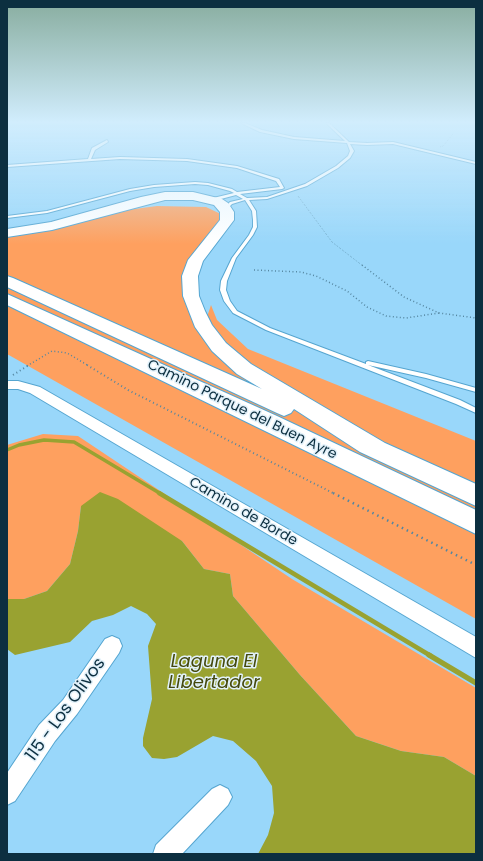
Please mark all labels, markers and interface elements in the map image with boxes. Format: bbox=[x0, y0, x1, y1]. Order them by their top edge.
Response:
street label: Camino Parque del Buen Ayre bbox=[144, 357, 340, 463]
street label: Camino de Borde bbox=[186, 474, 300, 550]
water label: Laguna El Libertador bbox=[168, 651, 260, 694]
street label: 115 - Los Olivos bbox=[22, 654, 110, 766]

